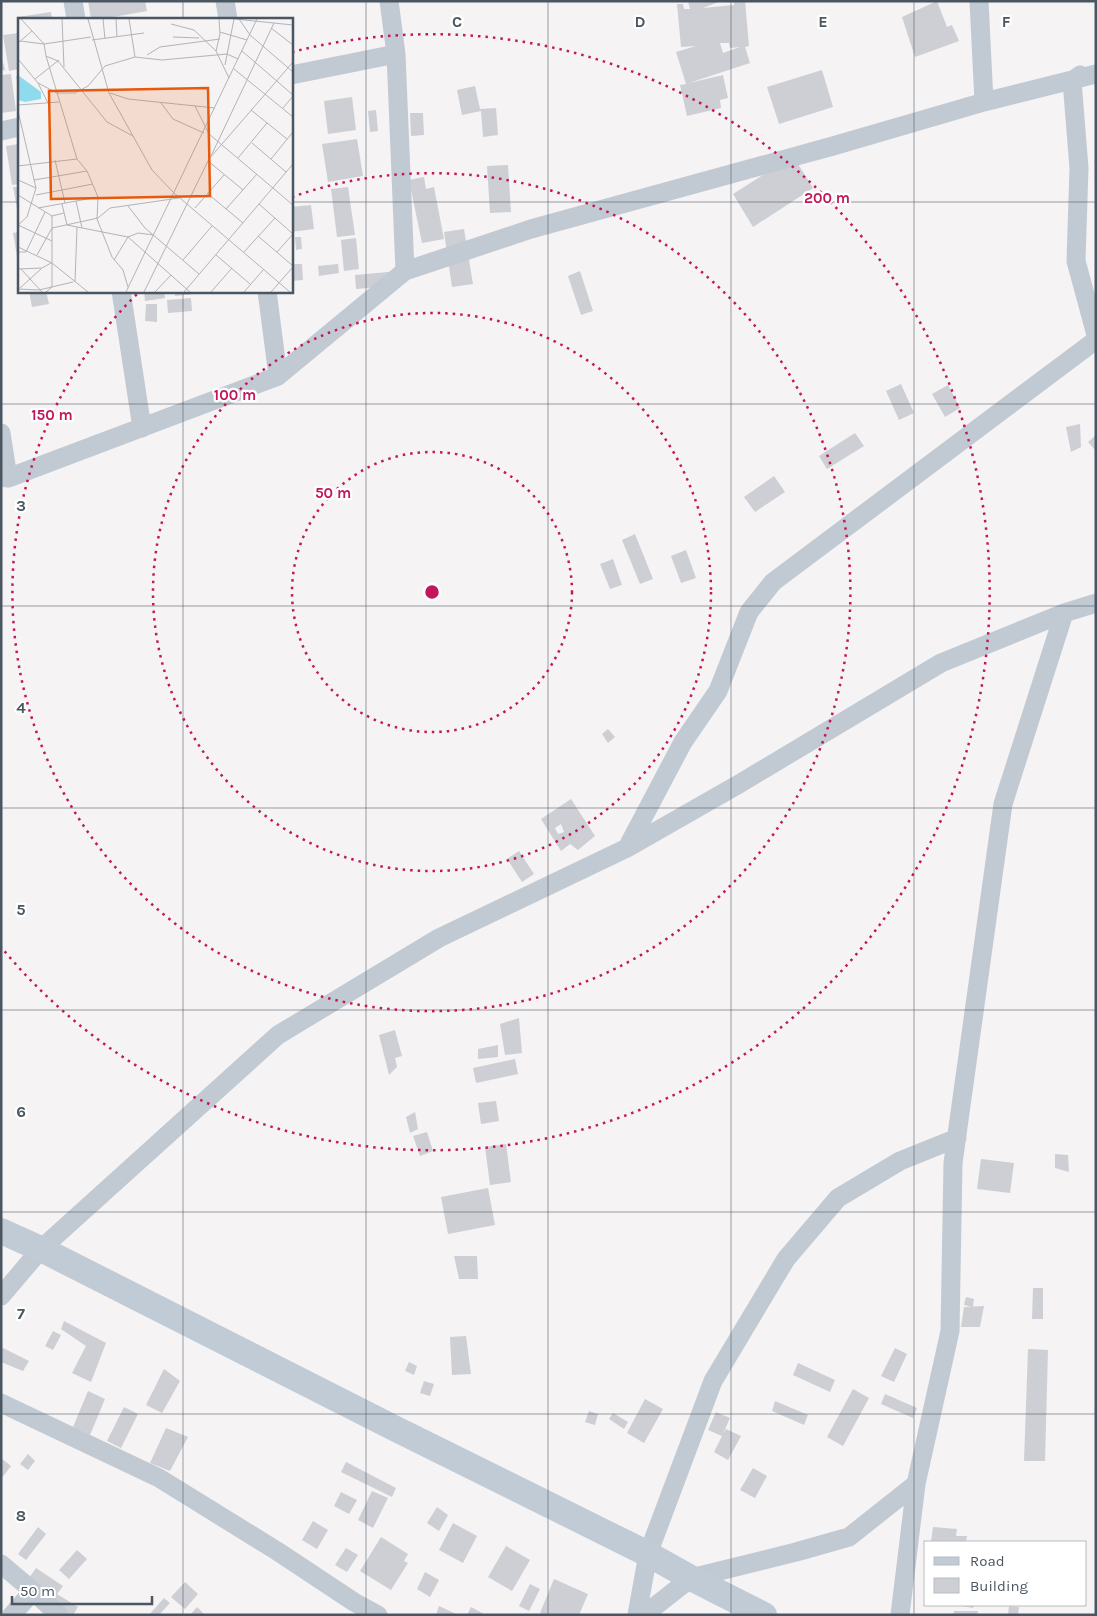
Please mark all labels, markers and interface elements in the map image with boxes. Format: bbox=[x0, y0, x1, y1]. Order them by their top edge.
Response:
text: C bbox=[452, 12, 462, 31]
text: D bbox=[635, 12, 646, 31]
text: E bbox=[818, 12, 828, 31]
text: F bbox=[1002, 12, 1011, 31]
inset map bbox=[18, 18, 292, 292]
text: 200 m bbox=[804, 189, 850, 207]
text: 100 m bbox=[214, 386, 256, 404]
text: 150 m bbox=[31, 406, 73, 424]
text: 50 m bbox=[315, 484, 351, 502]
text: 3 bbox=[16, 496, 26, 515]
centre of rings bbox=[423, 583, 441, 601]
text: 4 bbox=[16, 698, 26, 717]
text: 5 bbox=[16, 900, 26, 919]
text: 6 bbox=[16, 1102, 26, 1121]
text: 7 bbox=[17, 1304, 25, 1323]
text: 8 bbox=[16, 1506, 26, 1525]
legend bbox=[924, 1541, 1087, 1606]
text: Road bbox=[970, 1552, 1005, 1570]
scale bar bbox=[12, 1574, 152, 1606]
text: Building bbox=[970, 1577, 1028, 1595]
text: 50 m bbox=[20, 1582, 55, 1600]

